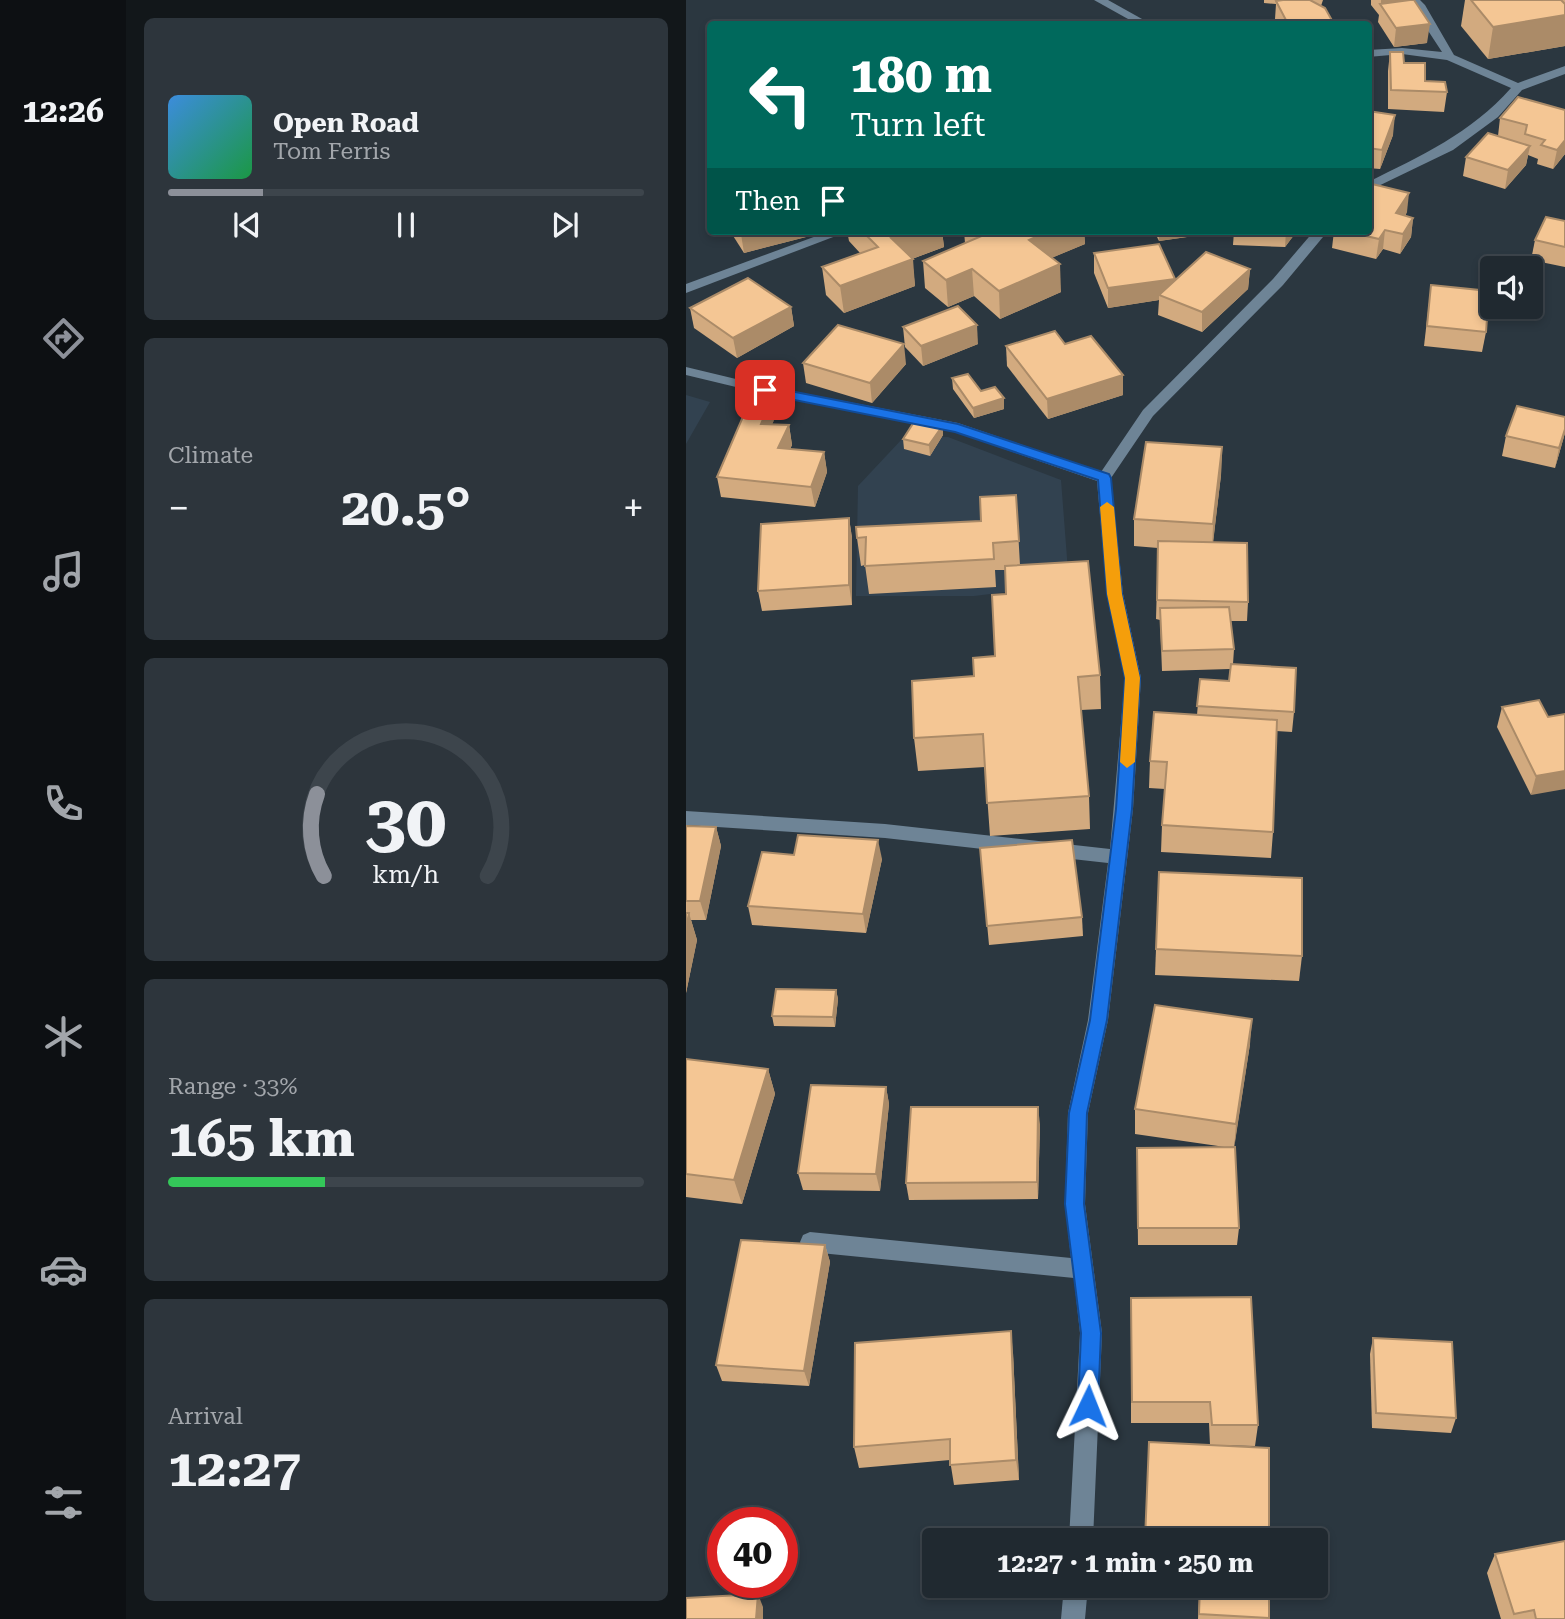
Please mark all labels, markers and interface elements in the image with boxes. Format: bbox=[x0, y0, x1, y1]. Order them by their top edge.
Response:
text: 180 m bbox=[850, 47, 992, 104]
icon: left bbox=[735, 49, 826, 140]
text: 12:26 bbox=[22, 92, 104, 130]
text: Turn left bbox=[850, 106, 985, 144]
text: Open Road bbox=[273, 108, 419, 138]
text: Tom Ferris bbox=[273, 138, 390, 165]
icon: arrive bbox=[814, 182, 852, 220]
text: Then bbox=[735, 186, 800, 216]
icon: previous bbox=[228, 206, 266, 244]
icon: pause bbox=[387, 206, 425, 244]
icon: next bbox=[546, 206, 584, 244]
map controls bbox=[1480, 256, 1543, 319]
button: sound bbox=[1480, 256, 1543, 319]
icon: directions bbox=[39, 314, 88, 363]
pin bbox=[735, 360, 795, 420]
icon: arrive bbox=[746, 371, 784, 409]
text: Climate bbox=[168, 442, 253, 469]
text: 20.5° bbox=[341, 477, 471, 538]
text: − bbox=[168, 486, 189, 530]
text: + bbox=[623, 486, 644, 530]
icon: music bbox=[39, 547, 88, 596]
icon: phone bbox=[39, 779, 88, 828]
text: 30 bbox=[365, 779, 447, 864]
text: km/h bbox=[373, 859, 439, 888]
icon: climate bbox=[39, 1012, 88, 1061]
text: Range · 33% bbox=[168, 1073, 297, 1100]
text: 165 km bbox=[168, 1108, 355, 1169]
icon: car bbox=[39, 1245, 88, 1294]
position arrow bbox=[1051, 1369, 1125, 1443]
text: Arrival bbox=[168, 1403, 243, 1430]
text: 12:27 bbox=[168, 1438, 301, 1499]
icon: filters bbox=[39, 1478, 88, 1527]
speed limit sign: 40 bbox=[707, 1507, 798, 1598]
text: 12:27 · 1 min · 250 m bbox=[997, 1548, 1253, 1578]

